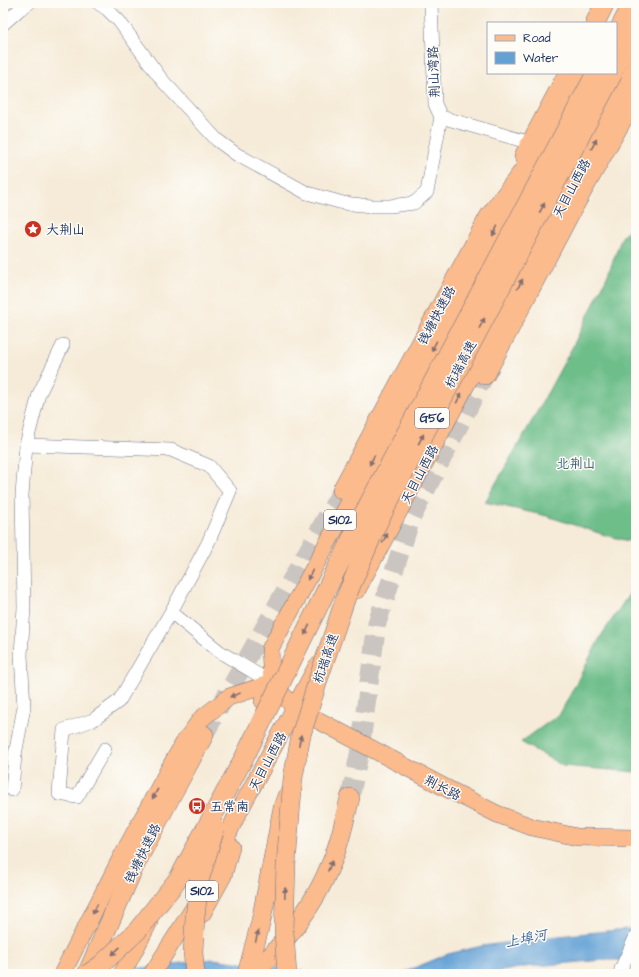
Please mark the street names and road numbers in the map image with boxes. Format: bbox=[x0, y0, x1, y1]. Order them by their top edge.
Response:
street label: 荆山湾路 bbox=[424, 46, 444, 98]
street label: 天目山西路 bbox=[549, 156, 595, 221]
street label: 钱塘快速路 bbox=[414, 283, 460, 348]
street label: 杭瑞高速 bbox=[441, 337, 481, 392]
road number: G56 bbox=[415, 408, 449, 428]
street label: 天目山西路 bbox=[397, 442, 443, 507]
road number: S102 bbox=[324, 510, 356, 530]
street label: 杭瑞高速 bbox=[309, 631, 343, 686]
street label: 天目山西路 bbox=[245, 729, 291, 794]
street label: 荆长路 bbox=[421, 771, 464, 805]
street label: 钱塘快速路 bbox=[121, 820, 165, 887]
road number: S102 bbox=[186, 881, 218, 901]

